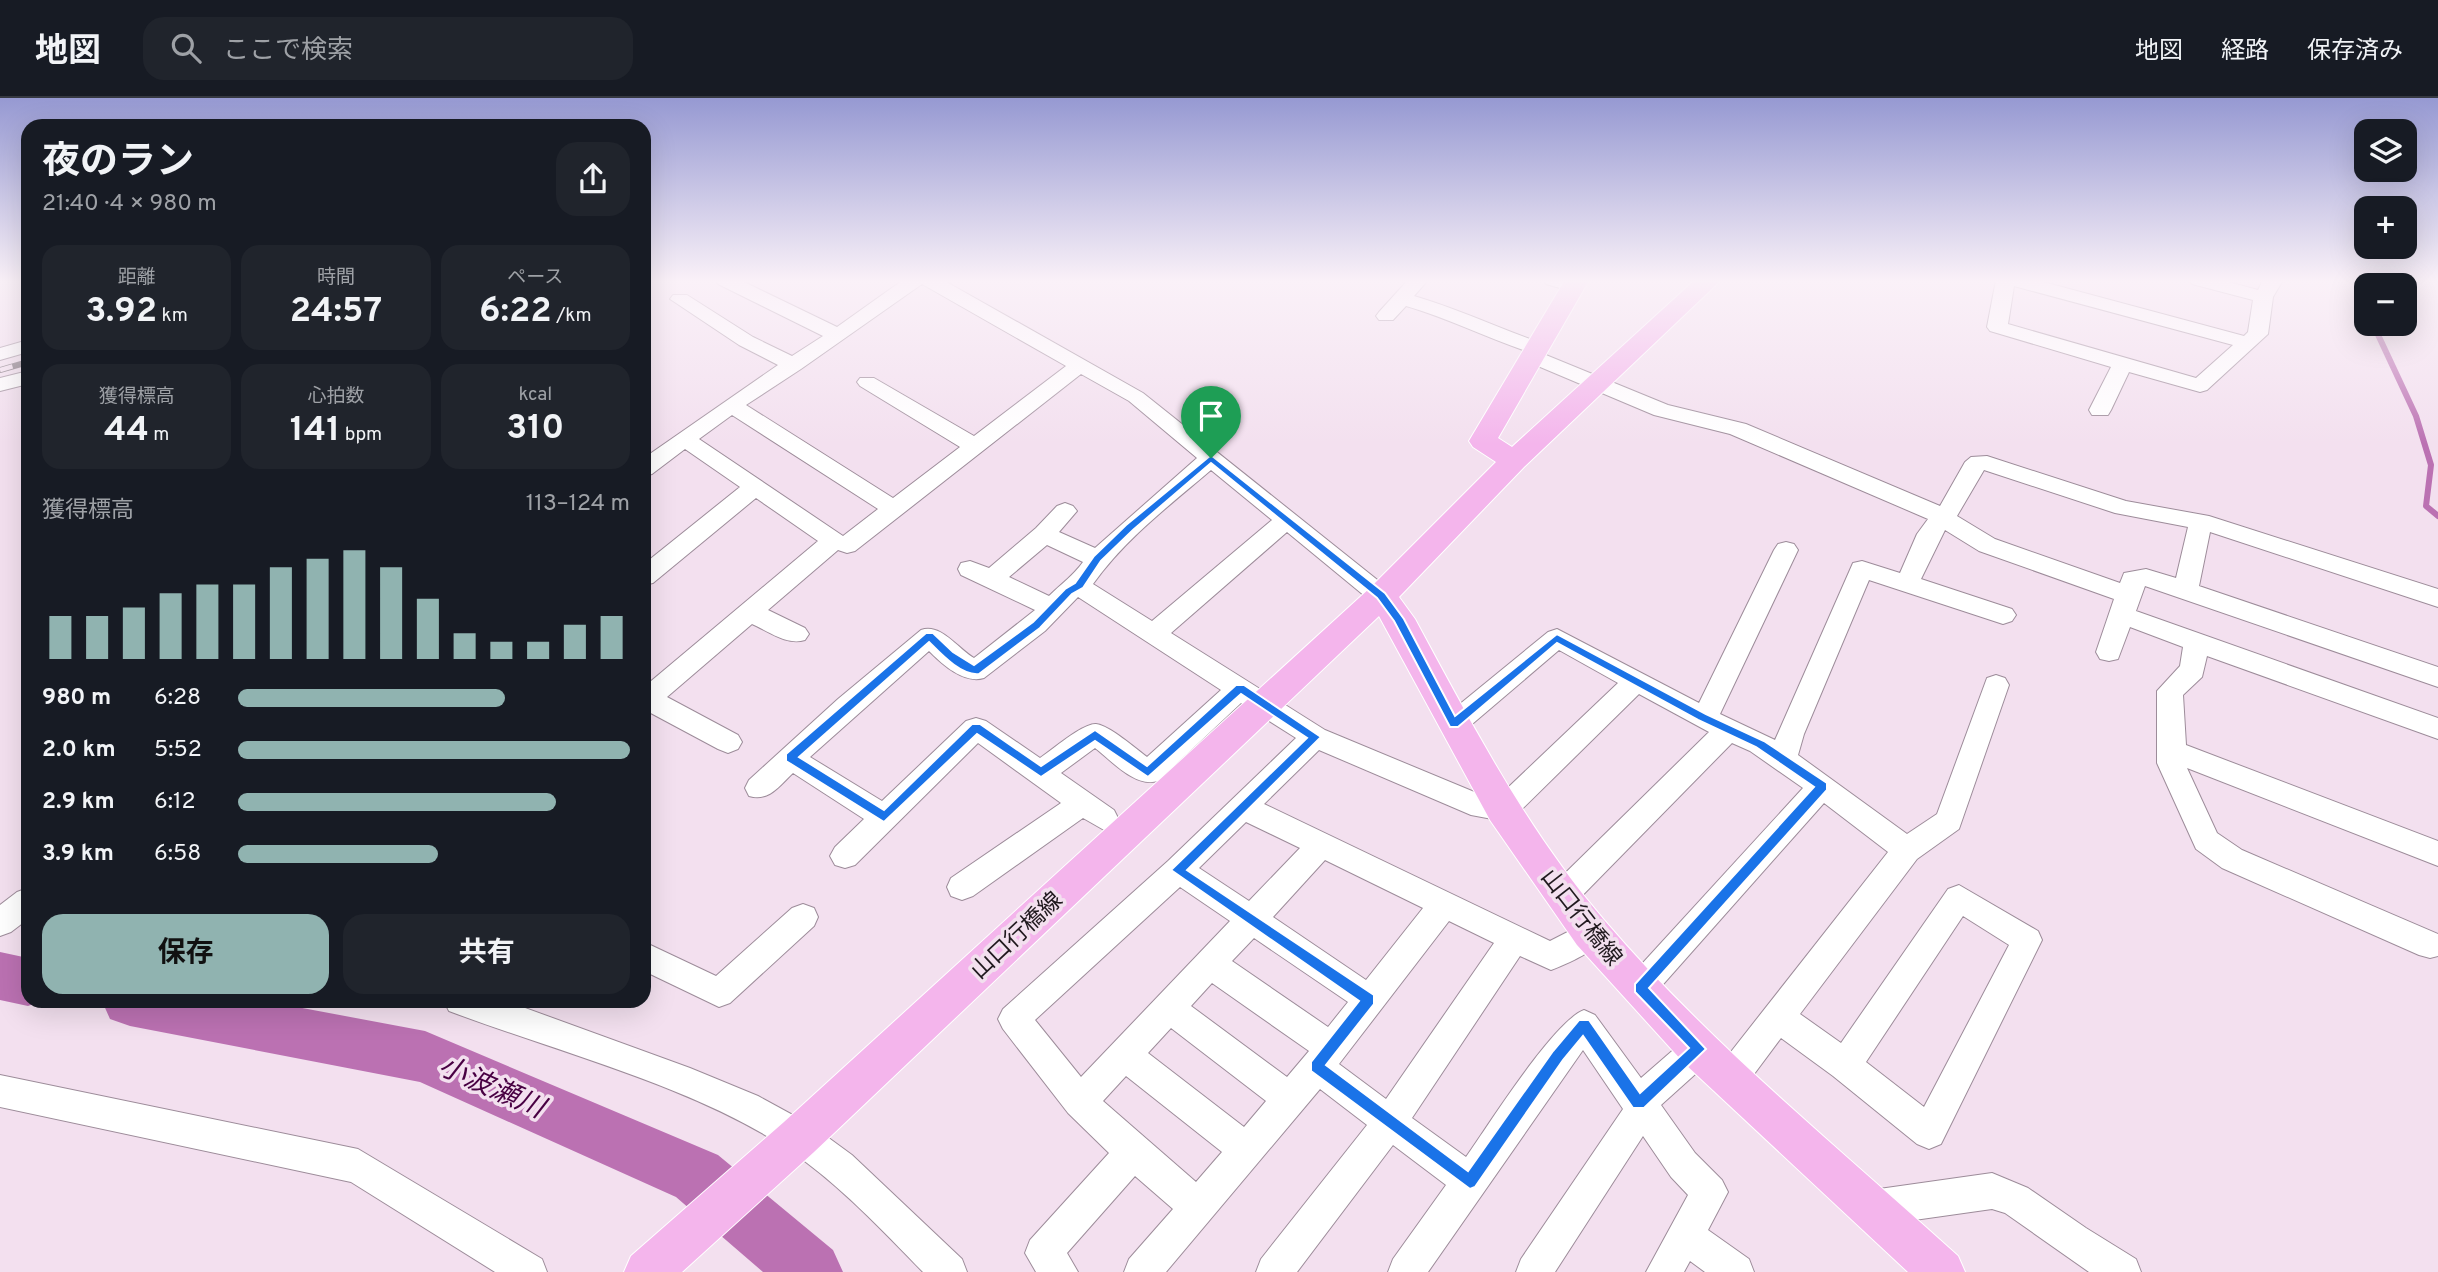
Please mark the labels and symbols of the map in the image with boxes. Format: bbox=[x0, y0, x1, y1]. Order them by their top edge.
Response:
pin bbox=[1181, 386, 1241, 458]
street label: 山口行橋線 bbox=[1533, 864, 1627, 973]
street label: 山口行橋線 bbox=[966, 887, 1070, 987]
water label: 小波瀬川 bbox=[432, 1050, 552, 1129]

